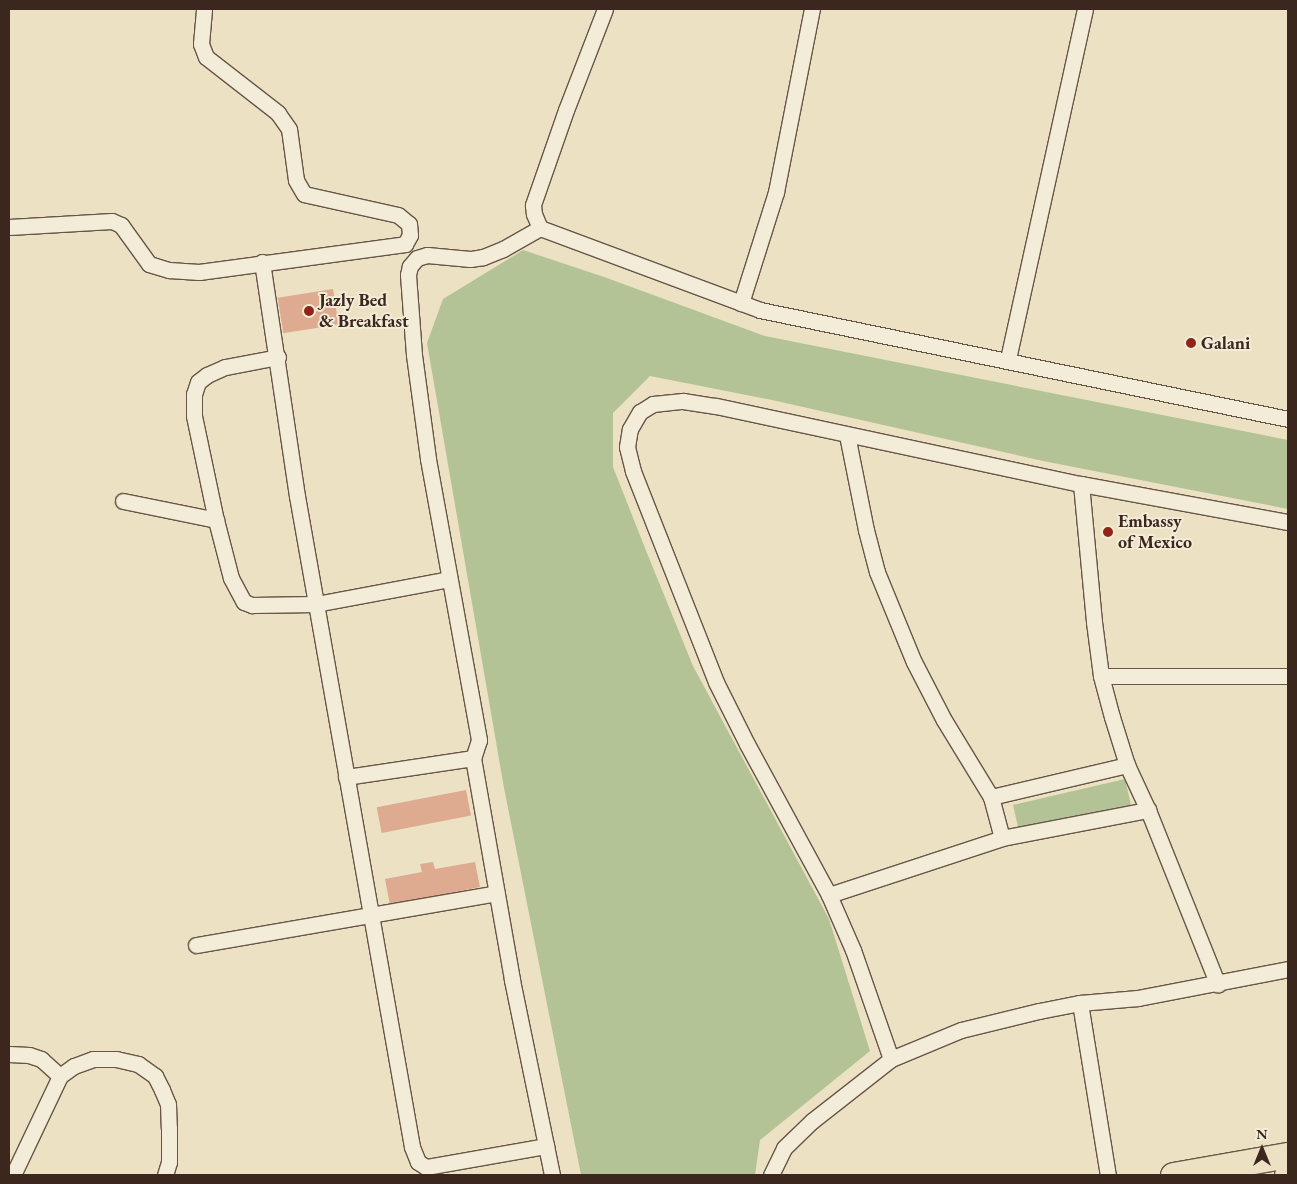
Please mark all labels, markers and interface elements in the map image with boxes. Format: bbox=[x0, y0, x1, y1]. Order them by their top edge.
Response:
place label: Jazly Bed & Breakfast bbox=[319, 290, 409, 332]
marker: Jazly Bed & Breakfast bbox=[303, 305, 315, 317]
place label: Galani bbox=[1201, 332, 1250, 354]
marker: Galani bbox=[1185, 337, 1197, 349]
place label: Embassy of Mexico bbox=[1118, 511, 1192, 554]
marker: Embassy of Mexico bbox=[1102, 526, 1114, 538]
north arrow bbox=[1237, 1124, 1287, 1174]
text: N bbox=[1256, 1125, 1268, 1143]

